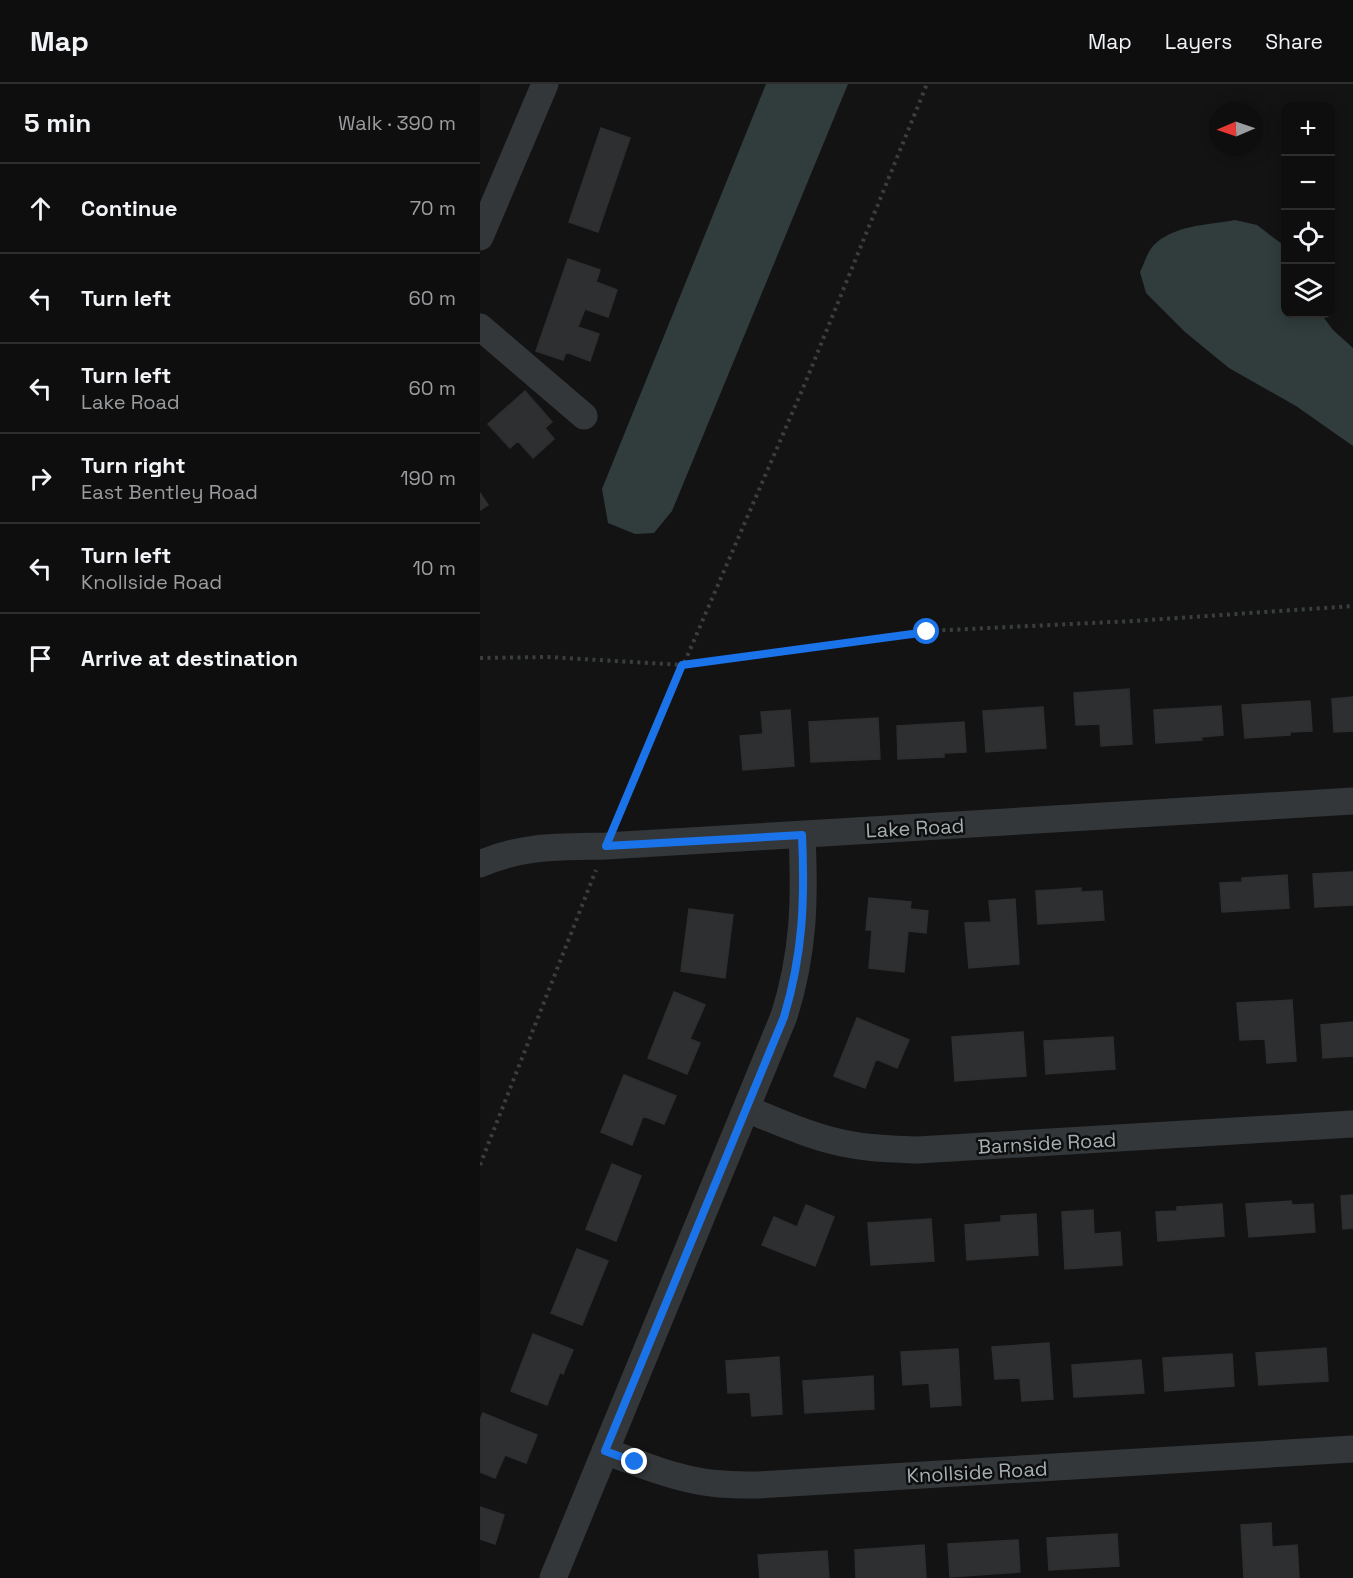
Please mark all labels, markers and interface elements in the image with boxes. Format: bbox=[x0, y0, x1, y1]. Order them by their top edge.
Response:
text: Map bbox=[30, 23, 89, 59]
text: Map bbox=[1088, 28, 1132, 55]
text: Layers bbox=[1165, 28, 1232, 55]
text: Share bbox=[1265, 28, 1323, 55]
north arrow bbox=[1209, 102, 1263, 156]
map controls bbox=[1281, 102, 1335, 318]
button: + bbox=[1281, 102, 1335, 156]
text: 5 min bbox=[24, 106, 91, 140]
text: Walk · 390 m bbox=[338, 110, 456, 136]
button: − bbox=[1281, 156, 1335, 210]
icon: ahead bbox=[24, 192, 57, 225]
text: Continue bbox=[81, 194, 177, 222]
text: 70 m bbox=[410, 195, 456, 221]
button: locate bbox=[1281, 210, 1335, 264]
button: layers bbox=[1281, 264, 1335, 318]
icon: left bbox=[24, 282, 57, 315]
text: Turn left bbox=[81, 284, 171, 312]
text: 60 m bbox=[409, 285, 456, 311]
text: Turn left bbox=[81, 361, 171, 389]
icon: left bbox=[24, 372, 57, 405]
text: 60 m bbox=[409, 375, 456, 401]
text: Lake Road bbox=[81, 389, 180, 415]
text: Turn right bbox=[81, 451, 186, 479]
icon: right bbox=[24, 462, 57, 495]
text: 190 m bbox=[400, 465, 456, 491]
text: East Bentley Road bbox=[81, 479, 258, 505]
text: Turn left bbox=[81, 541, 171, 569]
icon: left bbox=[24, 552, 57, 585]
text: 10 m bbox=[412, 555, 456, 581]
text: Knollside Road bbox=[81, 569, 222, 595]
route start bbox=[913, 618, 939, 644]
icon: arrive bbox=[24, 642, 57, 675]
text: Arrive at destination bbox=[81, 644, 298, 672]
street label: Lake Road bbox=[865, 812, 965, 844]
street label: Barnside Road bbox=[977, 1126, 1117, 1160]
route end bbox=[621, 1448, 647, 1474]
street label: Knollside Road bbox=[906, 1455, 1048, 1489]

